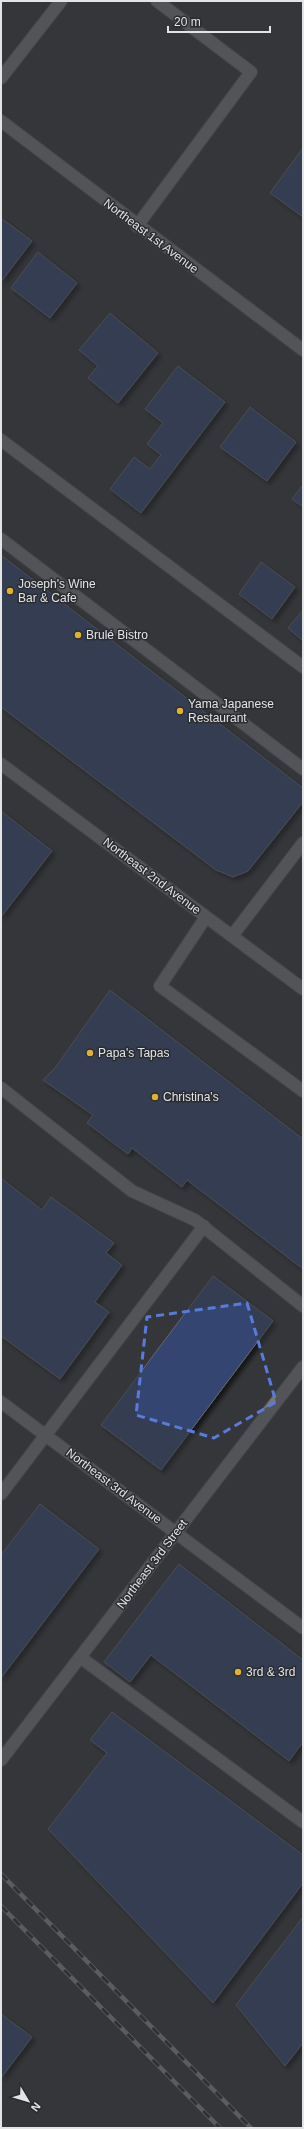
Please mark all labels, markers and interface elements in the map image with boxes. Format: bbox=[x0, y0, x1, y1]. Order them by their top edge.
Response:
scale bar bbox=[168, 8, 270, 34]
text: 20 m bbox=[174, 15, 201, 29]
street label: Northeast 1st Avenue bbox=[101, 196, 201, 276]
place label: Joseph's Wine Bar & Cafe bbox=[18, 577, 96, 605]
marker: Joseph's Wine Bar & Cafe bbox=[5, 586, 15, 596]
place label: Brulé Bistro bbox=[86, 628, 148, 642]
marker: Brulé Bistro bbox=[73, 630, 83, 640]
place label: Yama Japanese Restaurant bbox=[188, 697, 274, 725]
marker: Yama Japanese Restaurant bbox=[175, 706, 185, 716]
street label: Northeast 2nd Avenue bbox=[100, 835, 204, 917]
place label: Papa's Tapas bbox=[98, 1046, 169, 1060]
marker: Papa's Tapas bbox=[85, 1048, 95, 1058]
place label: Christina's bbox=[163, 1090, 219, 1104]
marker: Christina's bbox=[150, 1092, 160, 1102]
street label: Northeast 3rd Avenue bbox=[64, 1446, 165, 1527]
street label: Northeast 3rd Street bbox=[114, 1516, 191, 1611]
place label: 3rd & 3rd bbox=[246, 1665, 295, 1679]
marker: 3rd & 3rd bbox=[233, 1667, 243, 1677]
north arrow bbox=[8, 2081, 48, 2121]
text: N bbox=[29, 2100, 43, 2114]

